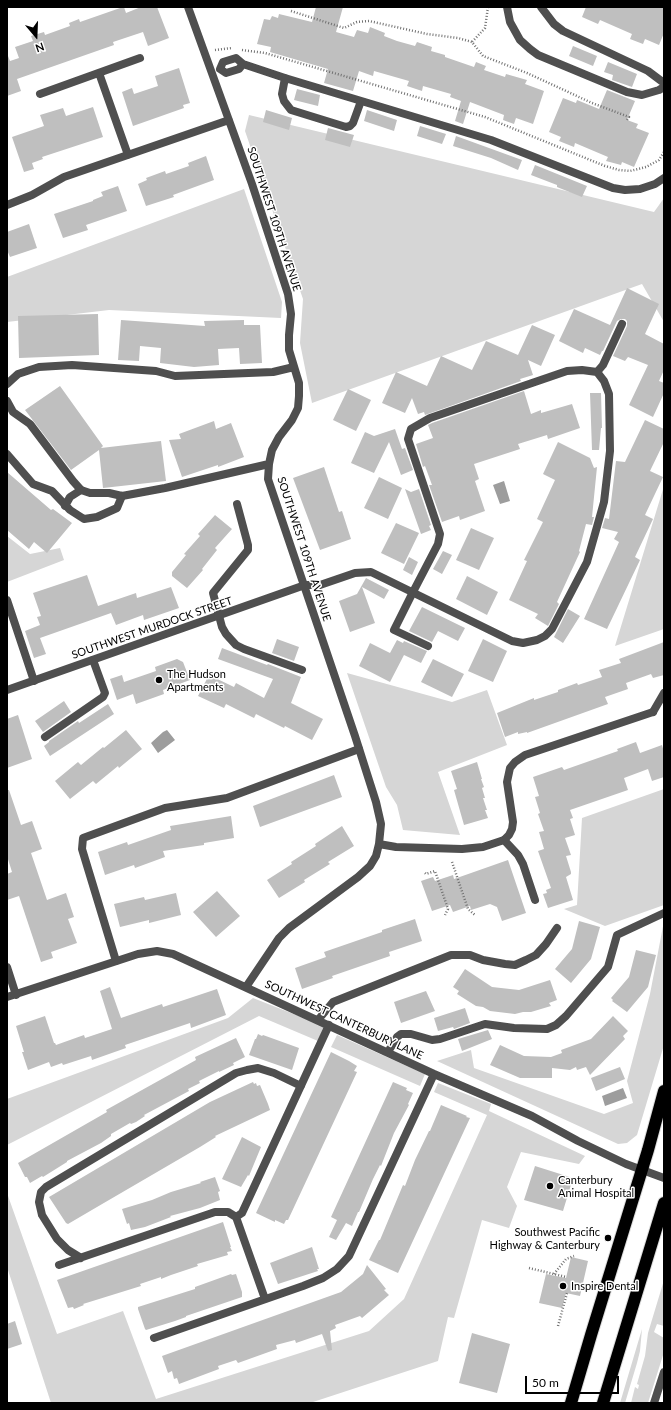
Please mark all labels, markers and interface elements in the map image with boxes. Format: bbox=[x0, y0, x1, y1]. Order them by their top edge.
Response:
north arrow bbox=[16, 16, 56, 56]
text: N bbox=[34, 40, 46, 55]
street label: SOUTHWEST 109TH AVENUE bbox=[244, 145, 304, 293]
street label: SOUTHWEST 109TH AVENUE bbox=[274, 475, 334, 623]
street label: SOUTHWEST MURDOCK STREET bbox=[70, 594, 234, 662]
place label: The Hudson Apartments bbox=[167, 667, 226, 693]
marker: The Hudson Apartments bbox=[154, 675, 164, 685]
street label: SOUTHWEST CANTERBURY LANE bbox=[263, 977, 425, 1063]
place label: Canterbury Animal Hospital bbox=[558, 1173, 634, 1199]
marker: Canterbury Animal Hospital bbox=[545, 1181, 555, 1191]
place label: Southwest Pacific Highway & Canterbury bbox=[490, 1225, 600, 1251]
marker: Southwest Pacific Highway & Canterbury bbox=[603, 1233, 613, 1243]
place label: Inspire Dental bbox=[571, 1279, 638, 1293]
marker: Inspire Dental bbox=[558, 1281, 568, 1291]
scale bar bbox=[527, 1368, 621, 1394]
text: 50 m bbox=[532, 1375, 559, 1390]

